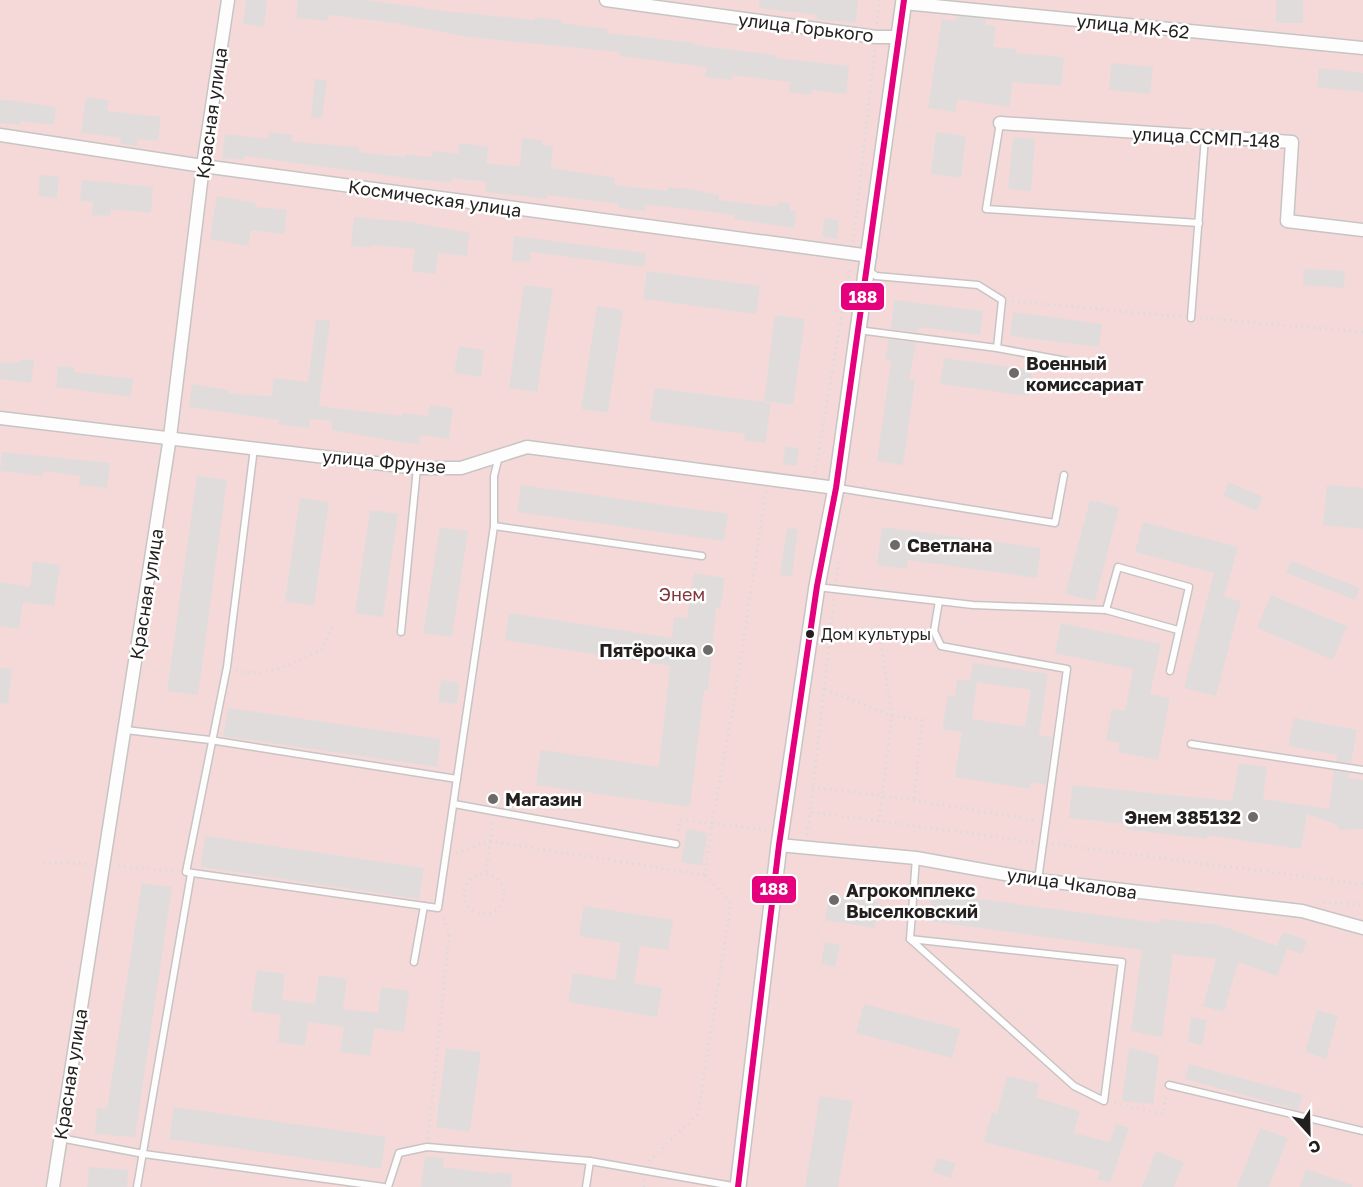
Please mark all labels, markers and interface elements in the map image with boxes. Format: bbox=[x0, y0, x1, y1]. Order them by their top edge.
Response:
street label: улица Горького bbox=[737, 8, 875, 46]
street label: улица МК-62 bbox=[1075, 9, 1191, 43]
street label: Красная улица bbox=[191, 46, 231, 180]
street label: улица ССМП-148 bbox=[1131, 122, 1281, 152]
street label: Космическая улица bbox=[347, 175, 523, 221]
line badge: 188 bbox=[840, 282, 885, 311]
text: 188 bbox=[849, 287, 877, 307]
place label: Военный комиссариат bbox=[1026, 352, 1144, 395]
marker: Военный комиссариат bbox=[1007, 366, 1021, 380]
street label: улица Фрунзе bbox=[321, 445, 447, 477]
street label: Красная улица bbox=[125, 527, 167, 661]
place label: Светлана bbox=[907, 534, 992, 556]
marker: Светлана bbox=[888, 538, 902, 552]
park label: Энем bbox=[659, 583, 705, 605]
place label: Дом культуры bbox=[821, 624, 931, 644]
marker: Дом культуры bbox=[804, 628, 816, 640]
place label: Пятёрочка bbox=[599, 639, 696, 661]
marker: Пятёрочка bbox=[701, 643, 715, 657]
place label: Магазин bbox=[505, 788, 582, 810]
marker: Магазин bbox=[486, 792, 500, 806]
place label: Энем 385132 bbox=[1124, 806, 1241, 828]
marker: Энем 385132 bbox=[1246, 810, 1260, 824]
street label: улица Чкалова bbox=[1005, 863, 1139, 903]
line badge: 188 bbox=[751, 875, 797, 904]
text: 188 bbox=[760, 879, 788, 899]
place label: Агрокомплекс Выселковский bbox=[846, 879, 978, 922]
marker: Агрокомплекс Выселковский bbox=[827, 893, 841, 907]
street label: Красная улица bbox=[49, 1007, 91, 1141]
north arrow bbox=[1279, 1103, 1339, 1163]
text: С bbox=[1306, 1136, 1324, 1158]

